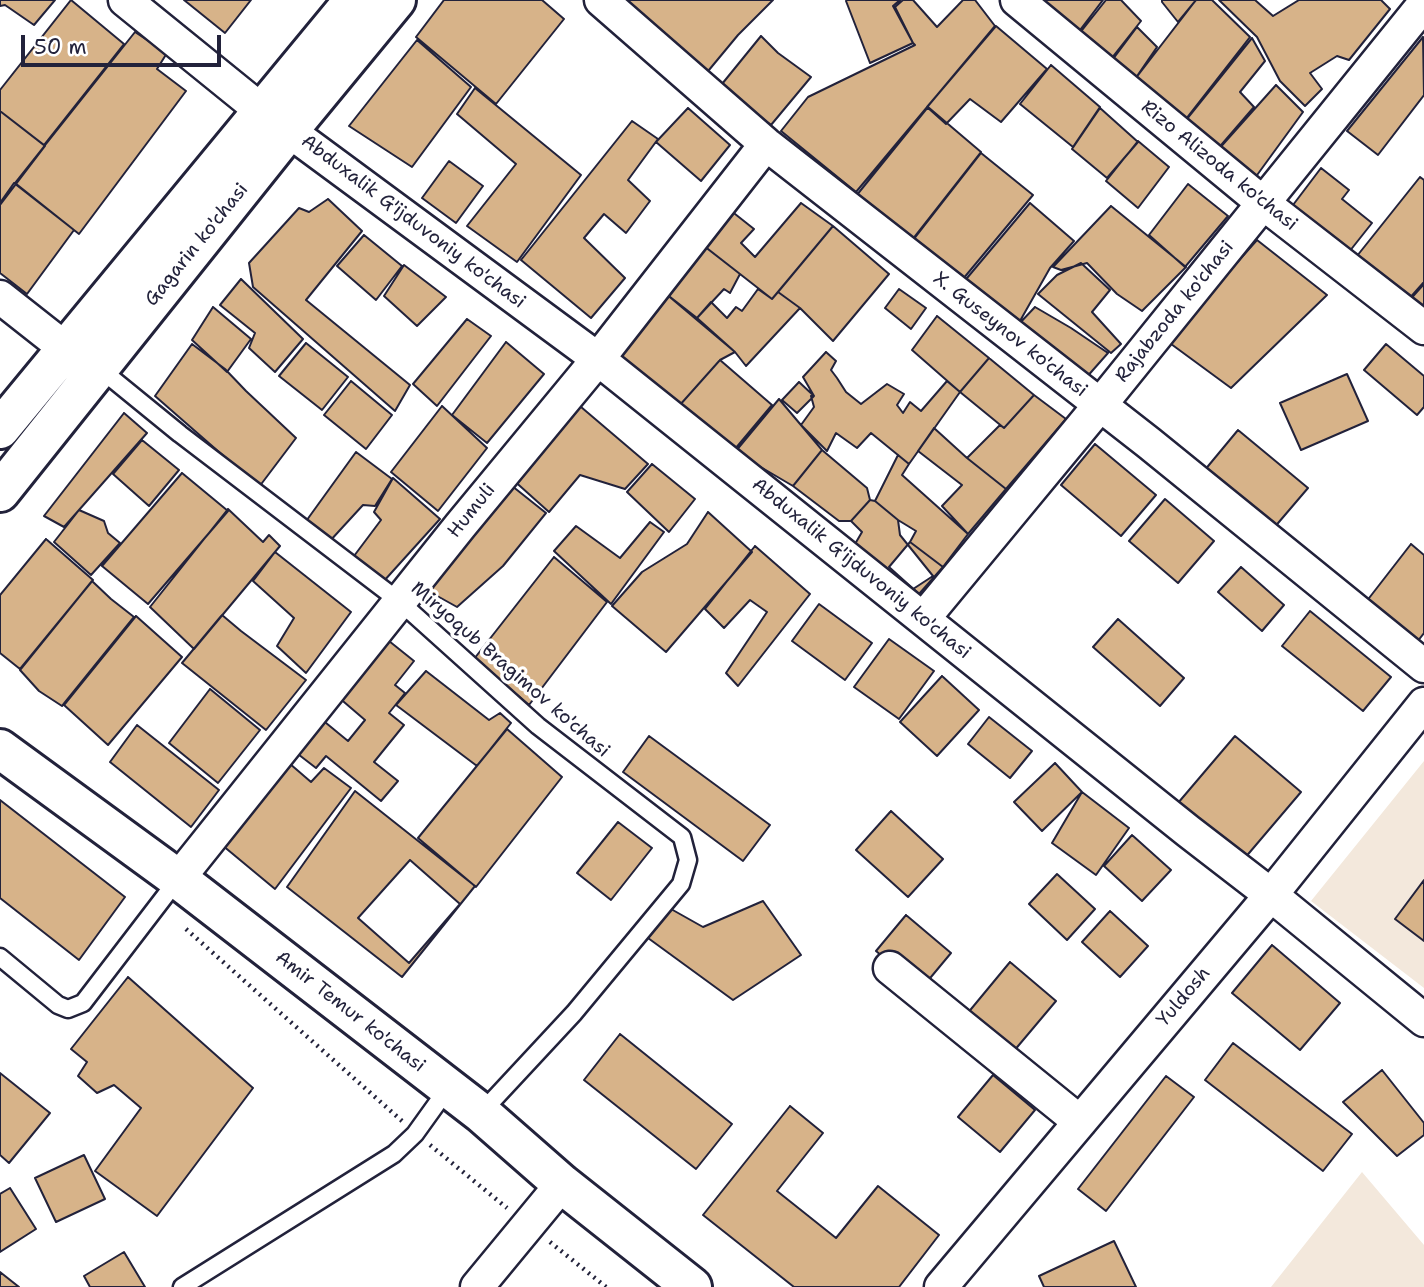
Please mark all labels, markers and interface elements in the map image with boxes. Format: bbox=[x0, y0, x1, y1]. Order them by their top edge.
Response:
scale bar bbox=[24, 21, 224, 65]
text: 50 m bbox=[34, 33, 87, 61]
street label: Rizo Alizoda ko'chasi bbox=[1136, 96, 1302, 236]
street label: Abduxalik G'ijduvoniy ko'chasi bbox=[296, 130, 530, 314]
street label: Gagarin ko'chasi bbox=[140, 179, 254, 311]
street label: Rajabzoda ko'chasi bbox=[1111, 237, 1239, 387]
street label: X. Guseynov ko'chasi bbox=[928, 268, 1092, 402]
street label: Abduxalik G'ijduvoniy ko'chasi bbox=[747, 474, 975, 664]
street label: Humuli bbox=[443, 479, 501, 543]
street label: Miryoqub Bragimov ko'chasi bbox=[406, 577, 614, 763]
street label: Amir Temur ko'chasi bbox=[271, 946, 429, 1078]
street label: Yuldosh bbox=[1153, 963, 1215, 1031]

